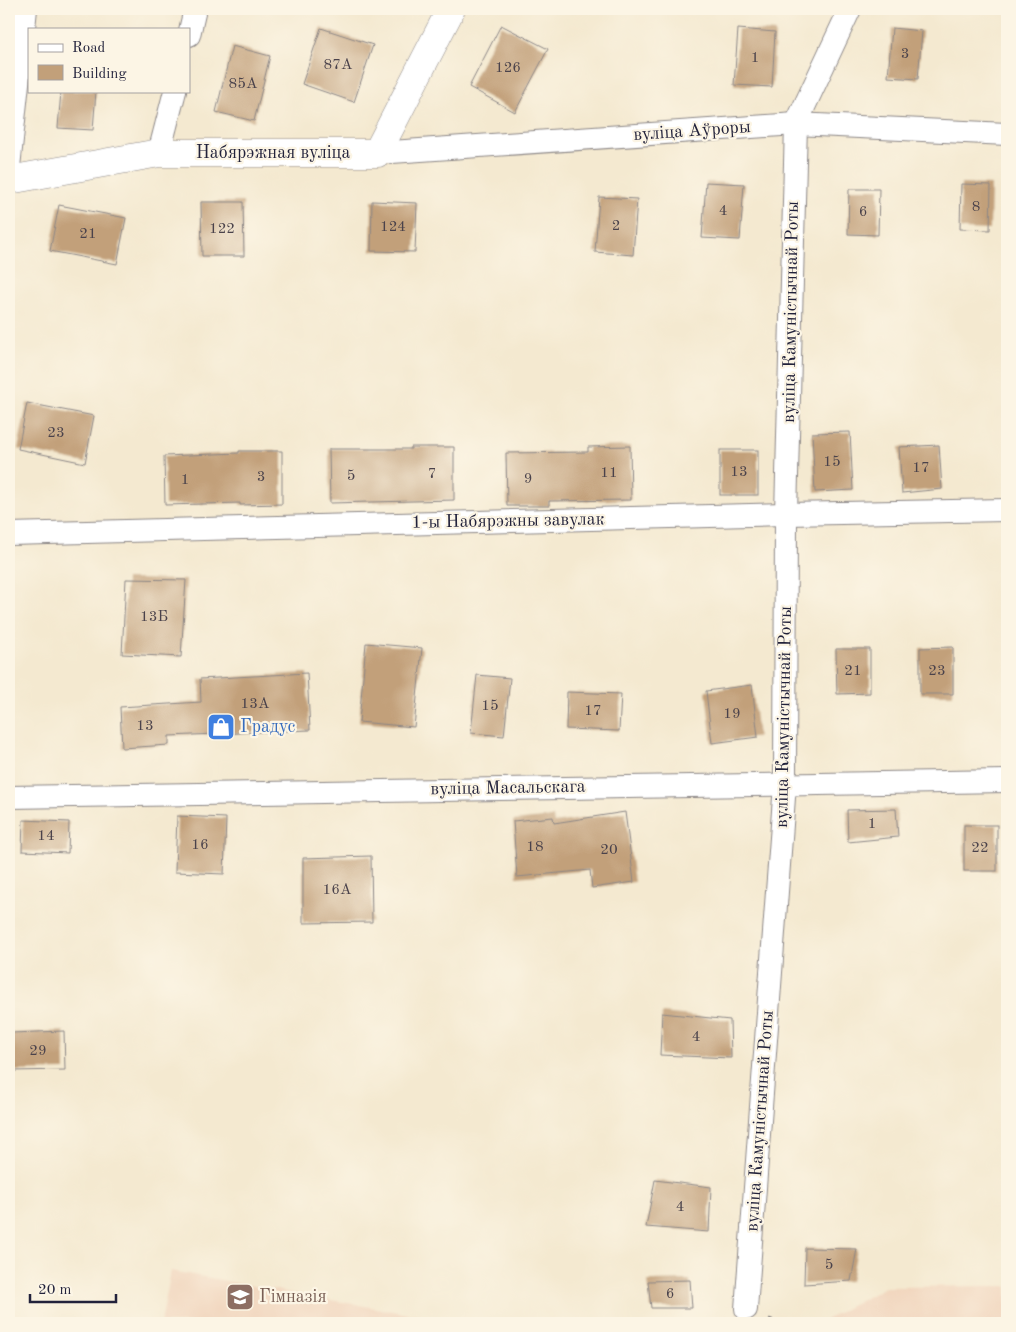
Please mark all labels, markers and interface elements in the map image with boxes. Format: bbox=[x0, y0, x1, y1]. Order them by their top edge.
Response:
legend bbox=[28, 28, 190, 92]
text: Road bbox=[72, 41, 106, 56]
house number: 3 bbox=[901, 47, 909, 62]
house number: 1 bbox=[751, 51, 759, 66]
house number: 87А bbox=[324, 58, 353, 73]
house number: 126 bbox=[495, 61, 521, 76]
text: Building bbox=[72, 67, 127, 82]
house number: 85А bbox=[229, 77, 258, 92]
street label: вуліца Аўроры bbox=[633, 118, 751, 144]
street label: Набярэжная вуліца bbox=[196, 144, 350, 162]
house number: 8 bbox=[972, 200, 980, 215]
street label: вуліца Камуністычнай Роты bbox=[780, 201, 802, 423]
house number: 4 bbox=[719, 204, 727, 219]
house number: 6 bbox=[859, 205, 867, 220]
house number: 2 bbox=[612, 219, 620, 234]
house number: 124 bbox=[380, 220, 406, 235]
house number: 122 bbox=[209, 222, 235, 237]
house number: 21 bbox=[79, 227, 97, 242]
house number: 23 bbox=[47, 426, 65, 441]
house number: 15 bbox=[823, 455, 841, 470]
house number: 17 bbox=[912, 461, 930, 476]
house number: 13 bbox=[730, 465, 748, 480]
house number: 11 bbox=[600, 466, 618, 481]
house number: 7 bbox=[428, 467, 436, 482]
house number: 5 bbox=[347, 469, 355, 484]
house number: 3 bbox=[257, 470, 265, 485]
house number: 9 bbox=[524, 472, 532, 487]
house number: 1 bbox=[181, 473, 189, 488]
street label: 1-ы Набярэжны завулак bbox=[411, 510, 605, 532]
street label: вуліца Камуністычнай Роты bbox=[773, 606, 795, 828]
house number: 13Б bbox=[140, 610, 168, 625]
house number: 21 bbox=[844, 664, 862, 679]
house number: 23 bbox=[928, 664, 946, 679]
house number: 13А bbox=[241, 697, 270, 712]
house number: 15 bbox=[481, 699, 499, 714]
house number: 17 bbox=[584, 704, 602, 719]
house number: 19 bbox=[723, 707, 741, 722]
shop icon: Градус bbox=[206, 712, 236, 742]
place label: Градус bbox=[240, 718, 295, 736]
house number: 13 bbox=[136, 719, 154, 734]
street label: вуліца Масальскага bbox=[430, 778, 586, 798]
house number: 1 bbox=[868, 817, 876, 832]
house number: 14 bbox=[37, 829, 55, 844]
house number: 16 bbox=[191, 838, 209, 853]
house number: 18 bbox=[526, 840, 544, 855]
house number: 22 bbox=[971, 841, 989, 856]
house number: 20 bbox=[600, 843, 618, 858]
house number: 16А bbox=[323, 883, 352, 898]
street label: вуліца Камуністычнай Роты bbox=[743, 1010, 777, 1232]
house number: 4 bbox=[692, 1030, 700, 1045]
house number: 29 bbox=[29, 1044, 47, 1059]
house number: 4 bbox=[676, 1200, 684, 1215]
house number: 5 bbox=[825, 1258, 833, 1273]
scale bar bbox=[30, 1272, 116, 1304]
school or university icon: Гімназія bbox=[225, 1282, 255, 1312]
text: 20 m bbox=[38, 1283, 72, 1298]
house number: 6 bbox=[666, 1287, 674, 1302]
place label: Гімназія bbox=[259, 1288, 327, 1306]

